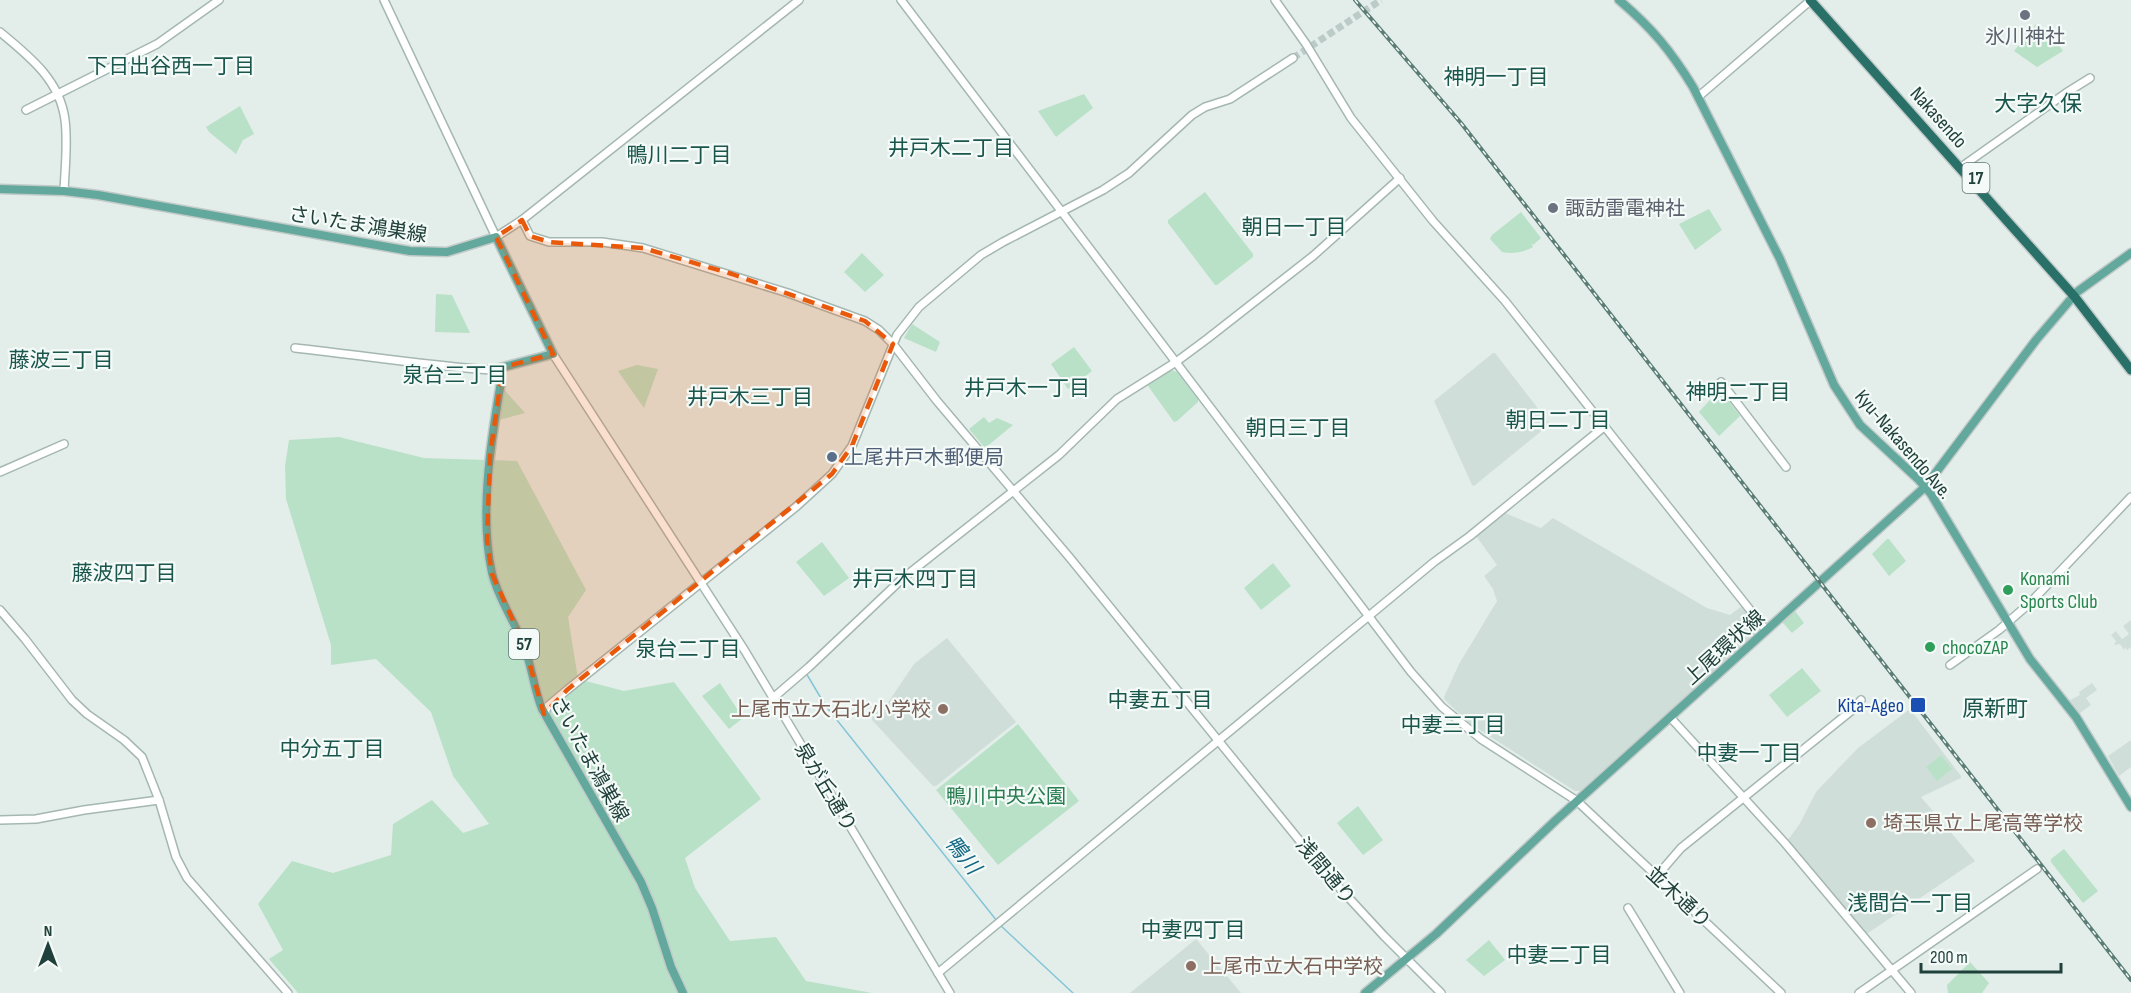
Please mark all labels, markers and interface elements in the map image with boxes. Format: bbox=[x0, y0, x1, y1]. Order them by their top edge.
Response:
marker: 氷川神社 bbox=[2018, 8, 2032, 22]
place label: 氷川神社 bbox=[1985, 25, 2065, 49]
district label: 下日出谷西一丁目 bbox=[87, 54, 255, 79]
district label: 神明一丁目 bbox=[1444, 65, 1549, 90]
street label: Nakasendo bbox=[1905, 82, 1972, 153]
district label: 大字久保 bbox=[1994, 91, 2082, 118]
district label: 井戸木二丁目 bbox=[888, 136, 1014, 161]
district label: 鴨川二丁目 bbox=[627, 143, 732, 168]
road number: 17 bbox=[1962, 163, 1990, 193]
place label: 諏訪雷電神社 bbox=[1565, 197, 1685, 221]
marker: 諏訪雷電神社 bbox=[1546, 201, 1560, 215]
street label: さいたま鴻巣線 bbox=[287, 202, 429, 248]
district label: 朝日一丁目 bbox=[1242, 215, 1347, 240]
district label: 藤波三丁目 bbox=[9, 348, 114, 373]
district label: 泉台三丁目 bbox=[403, 363, 508, 388]
district label: 井戸木一丁目 bbox=[964, 376, 1090, 401]
district label: 神明二丁目 bbox=[1686, 380, 1791, 405]
district label: 井戸木三丁目 bbox=[687, 385, 813, 410]
street label: Kyu-Nakasendo Ave. bbox=[1849, 385, 1957, 504]
district label: 朝日二丁目 bbox=[1506, 408, 1611, 433]
district label: 朝日三丁目 bbox=[1246, 416, 1351, 441]
place label: 上尾井戸木郵便局 bbox=[844, 446, 1004, 470]
marker: 上尾井戸木郵便局 bbox=[825, 450, 839, 464]
district label: 藤波四丁目 bbox=[72, 561, 177, 586]
district label: 井戸木四丁目 bbox=[852, 567, 978, 592]
place label: Konami Sports Club bbox=[2020, 567, 2098, 614]
marker: Konami Sports Club bbox=[2001, 583, 2015, 597]
street label: 上尾環状線 bbox=[1679, 605, 1770, 690]
road number: 57 bbox=[509, 629, 539, 659]
place label: chocoZAP bbox=[1942, 636, 2008, 660]
district label: 泉台二丁目 bbox=[636, 637, 741, 662]
marker: chocoZAP bbox=[1923, 640, 1937, 654]
district label: 中妻五丁目 bbox=[1108, 688, 1213, 713]
street label: さいたま鴻巣線 bbox=[545, 693, 633, 826]
place label: Kita-Ageo bbox=[1837, 694, 1904, 718]
marker: Kita-Ageo bbox=[1909, 696, 1927, 714]
district label: 原新町 bbox=[1962, 696, 2028, 723]
place label: 上尾市立大石北小学校 bbox=[731, 698, 931, 722]
marker: 上尾市立大石北小学校 bbox=[936, 702, 950, 716]
district label: 中妻三丁目 bbox=[1401, 713, 1506, 738]
district label: 中分五丁目 bbox=[280, 737, 385, 762]
street label: 泉が丘通り bbox=[789, 738, 861, 837]
district label: 中妻一丁目 bbox=[1697, 741, 1802, 766]
park label: 鴨川中央公園 bbox=[946, 785, 1066, 809]
place label: 埼玉県立上尾高等学校 bbox=[1883, 812, 2083, 836]
marker: 埼玉県立上尾高等学校 bbox=[1864, 816, 1878, 830]
water label: 鴨川 bbox=[940, 831, 987, 881]
street label: 浅間通り bbox=[1290, 833, 1360, 910]
street label: 並木通り bbox=[1641, 862, 1716, 934]
district label: 浅間台一丁目 bbox=[1847, 891, 1973, 916]
north arrow bbox=[18, 915, 78, 975]
district label: 中妻四丁目 bbox=[1141, 918, 1246, 943]
text: N bbox=[44, 922, 52, 941]
scale bar bbox=[1921, 936, 2060, 974]
district label: 中妻二丁目 bbox=[1507, 943, 1612, 968]
text: 200 m bbox=[1930, 947, 1968, 968]
place label: 上尾市立大石中学校 bbox=[1203, 955, 1383, 979]
marker: 上尾市立大石中学校 bbox=[1184, 959, 1198, 973]

